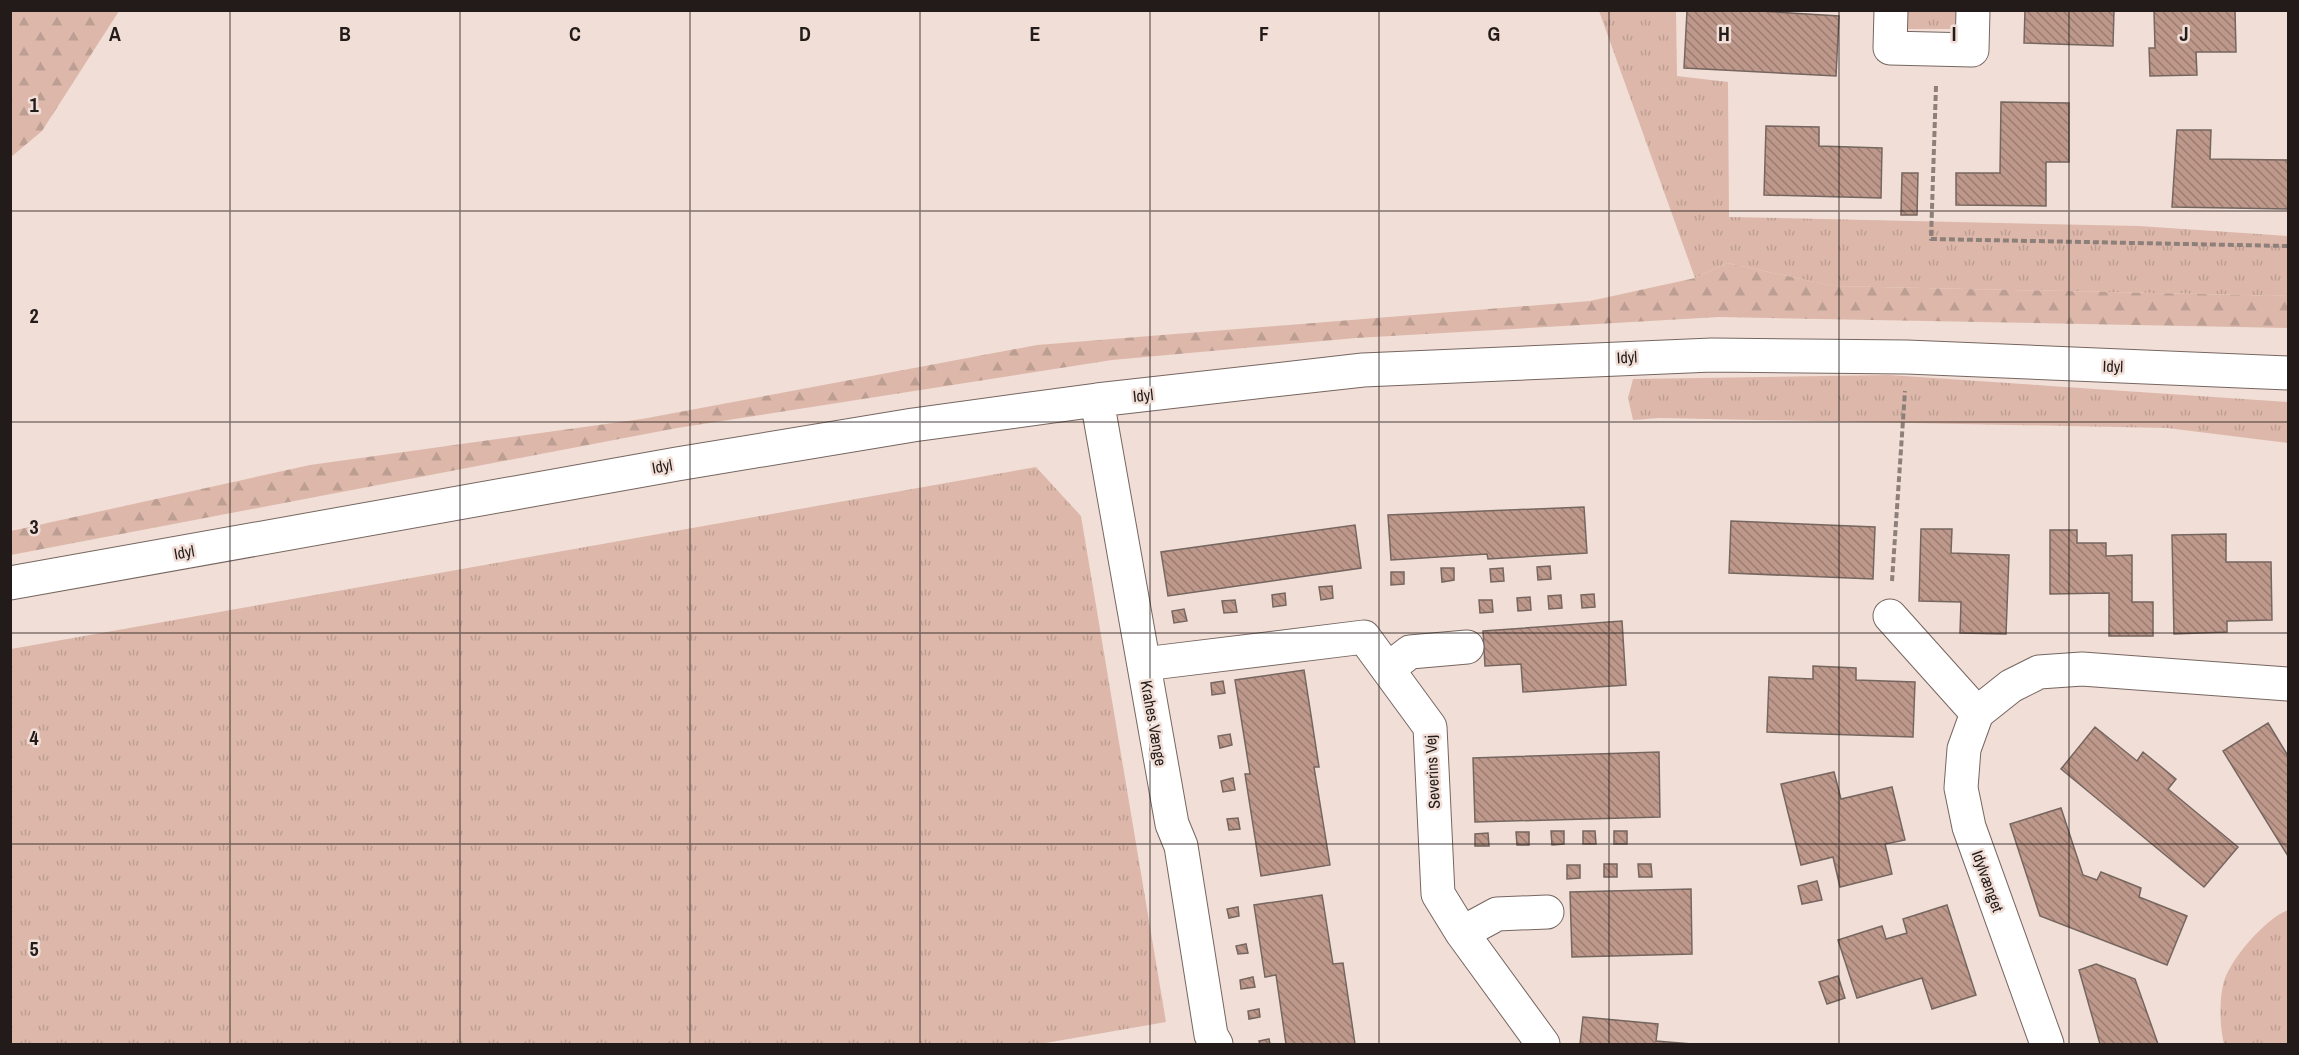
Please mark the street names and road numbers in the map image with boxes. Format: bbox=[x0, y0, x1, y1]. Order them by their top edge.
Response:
street label: Idyl bbox=[1616, 345, 1638, 369]
street label: Idyl bbox=[2102, 355, 2124, 377]
street label: Idyl bbox=[1132, 383, 1154, 407]
street label: Idyl bbox=[650, 453, 674, 479]
street label: Idyl bbox=[172, 539, 196, 565]
street label: Krahes Vænge bbox=[1136, 678, 1172, 768]
street label: Severins Vej bbox=[1419, 735, 1445, 809]
street label: Idylvænget bbox=[1967, 847, 2009, 915]

